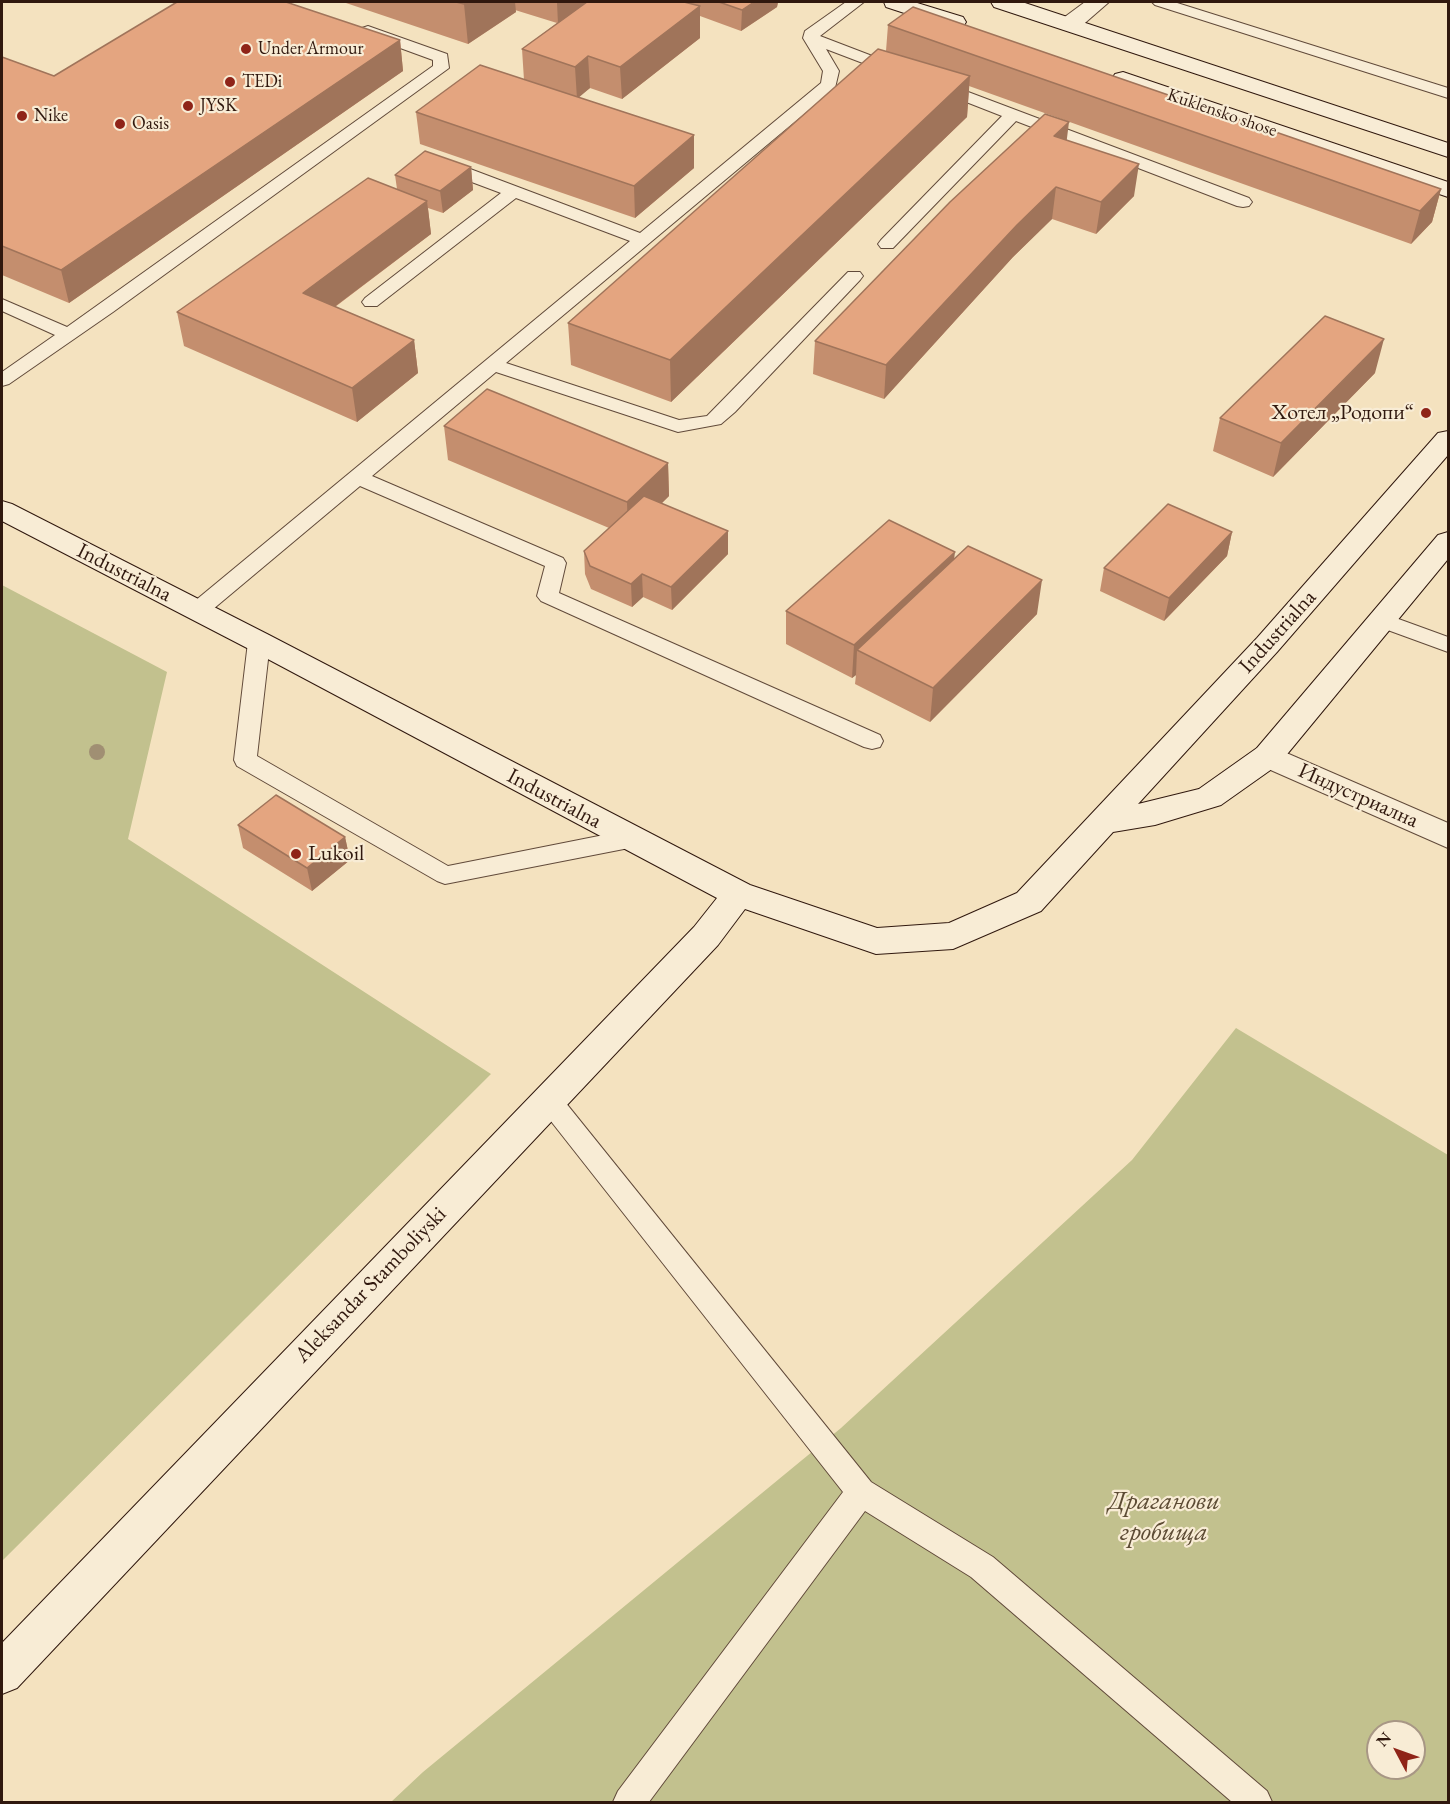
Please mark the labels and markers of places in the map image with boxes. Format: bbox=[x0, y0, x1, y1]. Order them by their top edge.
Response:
place label: Under Armour bbox=[258, 38, 363, 60]
marker: Under Armour bbox=[239, 42, 253, 56]
place label: TEDi bbox=[242, 71, 282, 93]
marker: TEDi bbox=[223, 75, 237, 89]
place label: JYSK bbox=[200, 95, 237, 117]
marker: JYSK bbox=[181, 99, 195, 113]
place label: Nike bbox=[34, 105, 68, 127]
marker: Nike bbox=[15, 109, 29, 123]
place label: Oasis bbox=[132, 113, 169, 135]
marker: Oasis bbox=[113, 117, 127, 131]
place label: Хотел „Родопи“ bbox=[1272, 400, 1414, 426]
marker: Хотел „Родопи“ bbox=[1419, 406, 1433, 420]
place label: Lukoil bbox=[308, 841, 364, 867]
marker: Lukoil bbox=[289, 847, 303, 861]

